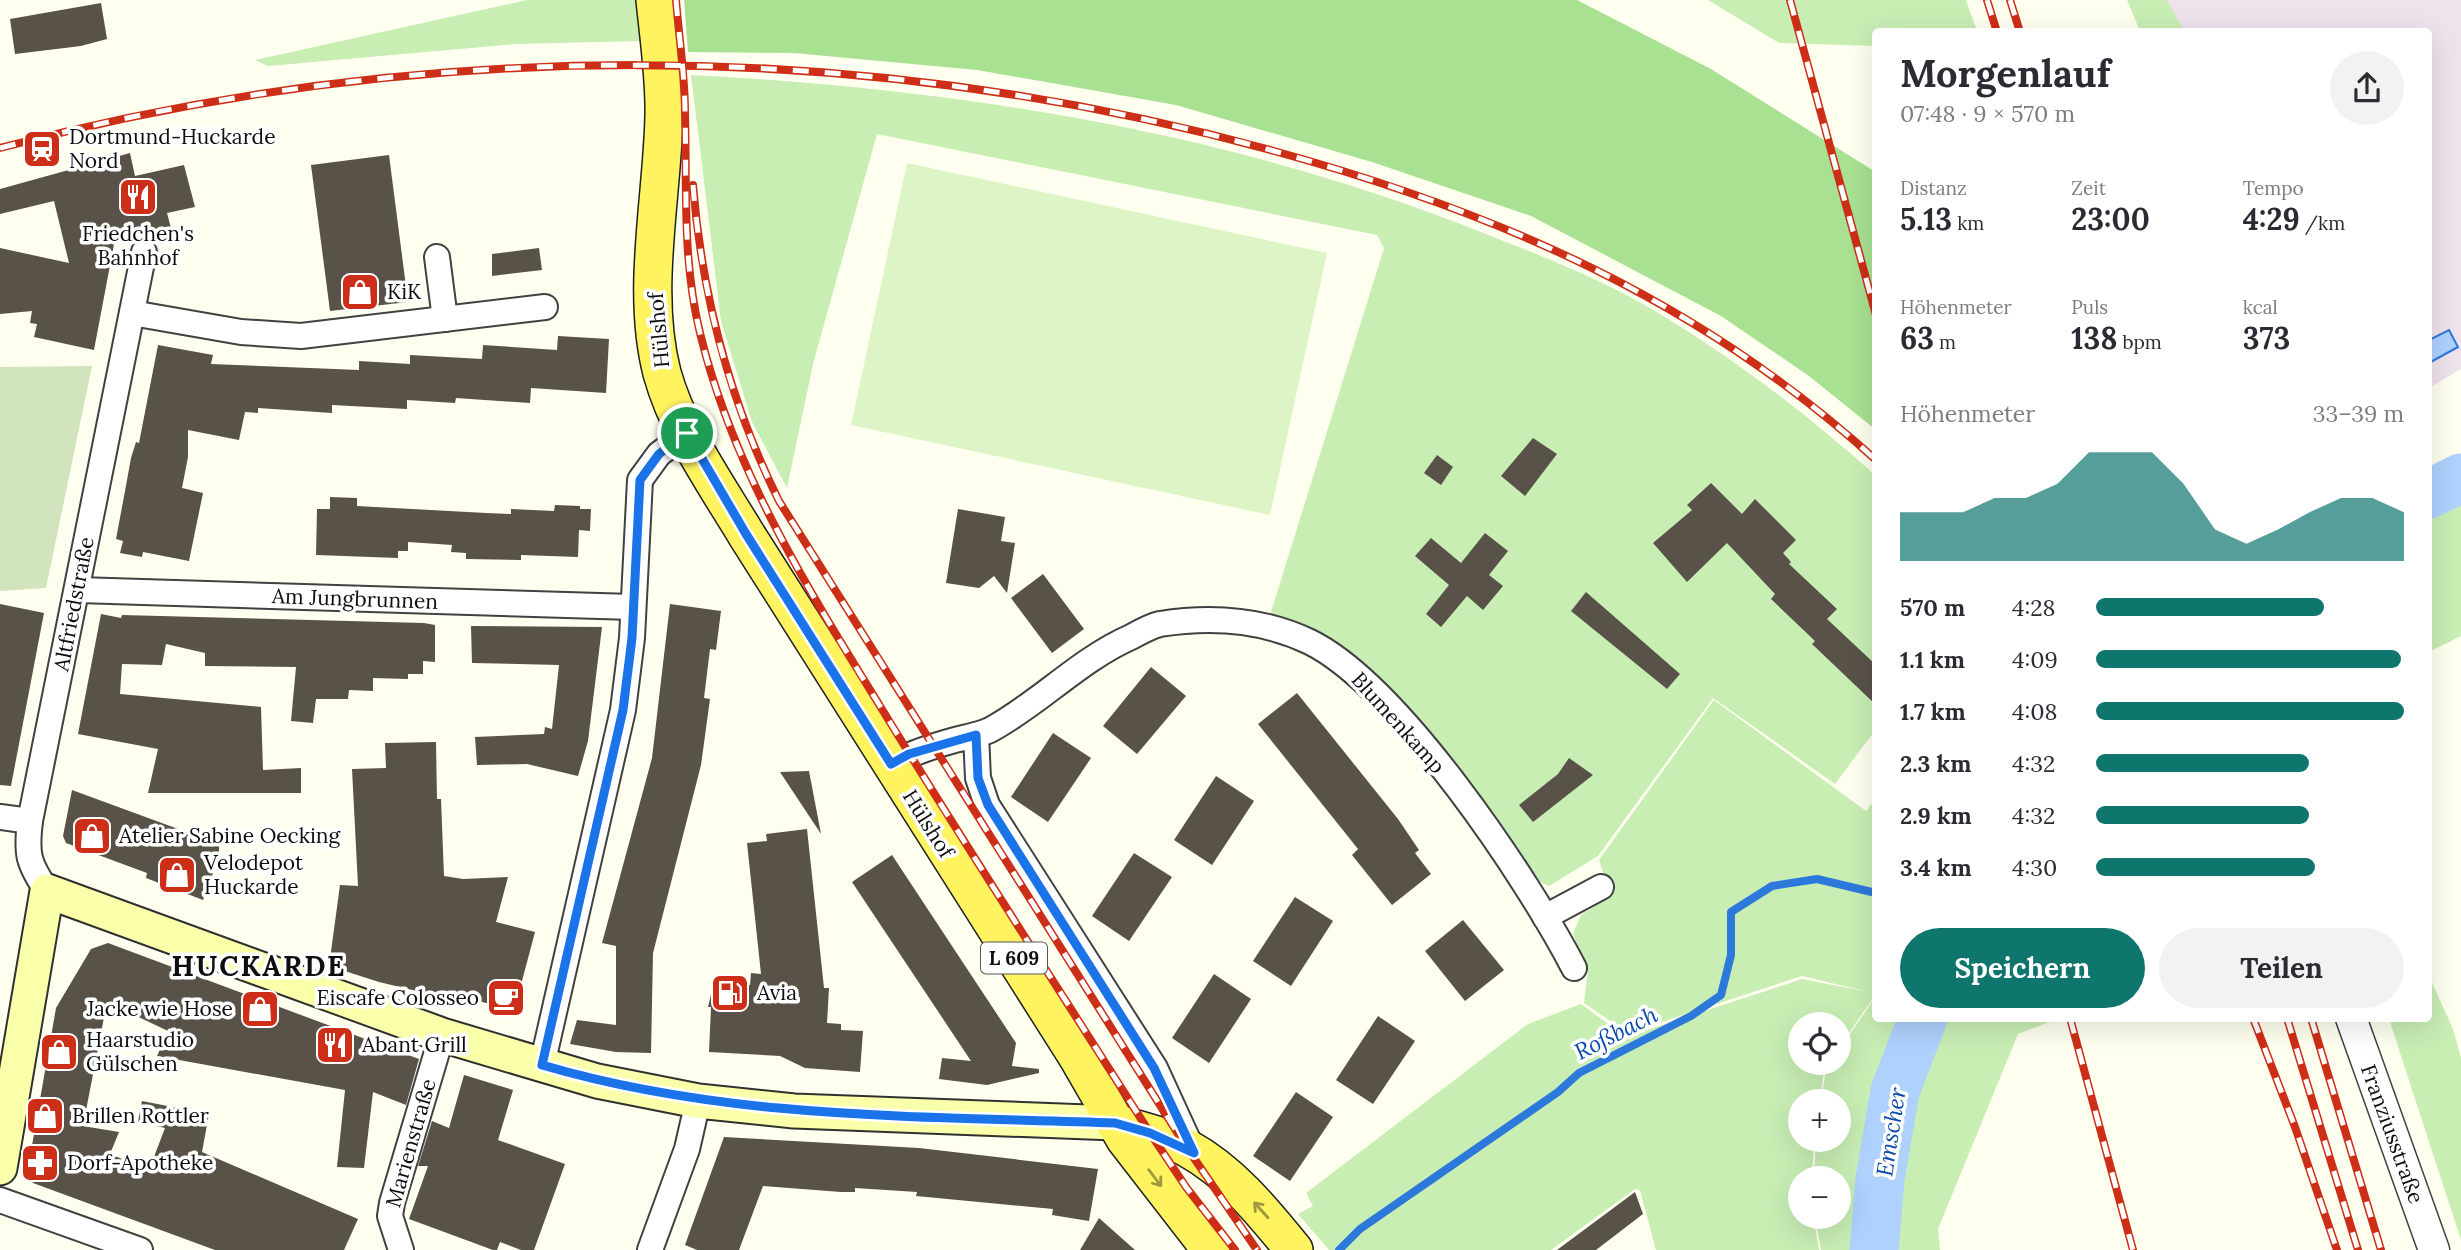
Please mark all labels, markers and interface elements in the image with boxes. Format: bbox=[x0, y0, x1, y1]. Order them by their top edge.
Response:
text: Morgenlauf bbox=[1900, 49, 2110, 97]
button: share bbox=[2330, 51, 2404, 125]
text: 07:48 · 9 × 570 m bbox=[1900, 99, 2075, 128]
place label: Dortmund-Huckarde Nord bbox=[69, 123, 276, 174]
station icon: Dortmund-Huckarde Nord bbox=[21, 128, 63, 170]
restaurant icon: Friedchen's Bahnhof bbox=[117, 176, 159, 218]
text: Distanz bbox=[1900, 176, 1967, 200]
text: Zeit bbox=[2071, 176, 2106, 200]
text: Tempo bbox=[2243, 176, 2304, 200]
text: 5.13 bbox=[1900, 200, 1952, 238]
text: 23:00 bbox=[2071, 200, 2150, 238]
text: 4:29 bbox=[2243, 200, 2300, 238]
text: km bbox=[1952, 211, 1984, 235]
text: /km bbox=[2300, 211, 2345, 235]
place label: Friedchen's Bahnhof bbox=[82, 220, 194, 271]
shop icon: KiK bbox=[339, 271, 381, 313]
place label: KiK bbox=[387, 278, 422, 305]
street label: Hülshof bbox=[642, 289, 675, 369]
text: Höhenmeter bbox=[1900, 295, 2012, 319]
text: Puls bbox=[2071, 295, 2108, 319]
text: kcal bbox=[2243, 295, 2278, 319]
text: 63 bbox=[1900, 319, 1934, 357]
text: 138 bbox=[2071, 319, 2117, 357]
text: 373 bbox=[2243, 319, 2290, 357]
text: m bbox=[1934, 330, 1956, 354]
text: bpm bbox=[2117, 330, 2162, 354]
text: Höhenmeter bbox=[1900, 399, 2035, 428]
text: 33–39 m bbox=[2313, 399, 2404, 428]
pin bbox=[657, 403, 717, 463]
icon: arrive bbox=[668, 414, 706, 452]
street label: Altfriedstraße bbox=[47, 534, 100, 674]
street label: Am Jungbrunnen bbox=[271, 582, 439, 615]
text: 570 m bbox=[1900, 593, 1965, 622]
text: 4:28 bbox=[2012, 593, 2056, 622]
text: 1.1 km bbox=[1900, 645, 1965, 674]
text: 4:09 bbox=[2012, 645, 2058, 674]
street label: Blumenkamp bbox=[1346, 666, 1451, 779]
text: 1.7 km bbox=[1900, 697, 1966, 726]
text: 4:08 bbox=[2012, 697, 2057, 726]
text: 2.3 km bbox=[1900, 749, 1971, 778]
text: 4:32 bbox=[2012, 749, 2055, 778]
street label: Hülshof bbox=[897, 784, 961, 865]
text: 2.9 km bbox=[1900, 801, 1972, 830]
text: 4:32 bbox=[2012, 801, 2055, 830]
shop icon: Atelier Sabine Oecking bbox=[71, 815, 113, 857]
place label: Atelier Sabine Oecking bbox=[118, 822, 341, 849]
place label: Velodepot Huckarde bbox=[203, 849, 304, 900]
text: 3.4 km bbox=[1900, 853, 1972, 882]
text: 4:30 bbox=[2012, 853, 2057, 882]
shop icon: Velodepot Huckarde bbox=[156, 854, 198, 896]
button: Speichern bbox=[1900, 928, 2145, 1008]
button: Teilen bbox=[2159, 928, 2404, 1008]
road number: L 609 bbox=[981, 942, 1047, 974]
district label: HUCKARDE bbox=[171, 948, 347, 984]
fuel station icon: Avia bbox=[709, 972, 751, 1014]
cafe icon: Eiscafe Colosseo bbox=[485, 977, 527, 1019]
place label: Avia bbox=[756, 979, 797, 1006]
place label: Eiscafe Colosseo bbox=[316, 984, 479, 1011]
shop icon: Jacke wie Hose bbox=[239, 988, 281, 1030]
place label: Jacke wie Hose bbox=[86, 995, 233, 1022]
water label: Roßbach bbox=[1569, 999, 1662, 1066]
map controls bbox=[1788, 1012, 1851, 1229]
button: locate bbox=[1788, 1012, 1851, 1075]
restaurant icon: Abant Grill bbox=[314, 1024, 356, 1066]
place label: Haarstudio Gülschen bbox=[86, 1026, 194, 1077]
shop icon: Haarstudio Gülschen bbox=[38, 1031, 80, 1073]
place label: Abant Grill bbox=[361, 1031, 467, 1058]
street label: Franziusstraße bbox=[2355, 1061, 2430, 1207]
street label: Marienstraße bbox=[379, 1075, 442, 1210]
water label: Emscher bbox=[1869, 1085, 1912, 1178]
button: + bbox=[1788, 1089, 1851, 1152]
shop icon: Brillen Rottler bbox=[24, 1095, 66, 1137]
place label: Brillen Rottler bbox=[72, 1102, 209, 1129]
pharmacy icon: Dorf-Apotheke bbox=[19, 1142, 61, 1184]
place label: Dorf-Apotheke bbox=[67, 1149, 213, 1176]
button: − bbox=[1788, 1166, 1851, 1229]
one-way arrow bbox=[1147, 1168, 1162, 1187]
one-way arrow bbox=[1252, 1202, 1269, 1219]

